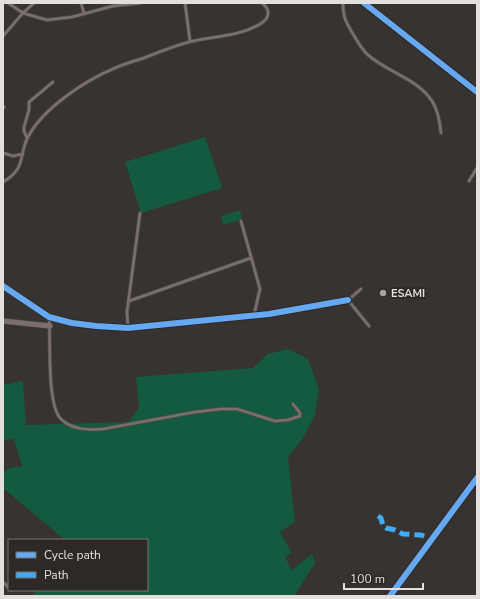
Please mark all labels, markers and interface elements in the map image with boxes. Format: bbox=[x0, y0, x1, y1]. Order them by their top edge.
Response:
place label: ESAMI bbox=[391, 286, 425, 301]
marker: ESAMI bbox=[378, 288, 388, 298]
legend bbox=[8, 539, 148, 591]
text: Cycle path bbox=[44, 547, 101, 563]
scale bar bbox=[344, 565, 423, 591]
text: Path bbox=[44, 567, 69, 583]
text: 100 m bbox=[350, 571, 385, 587]

